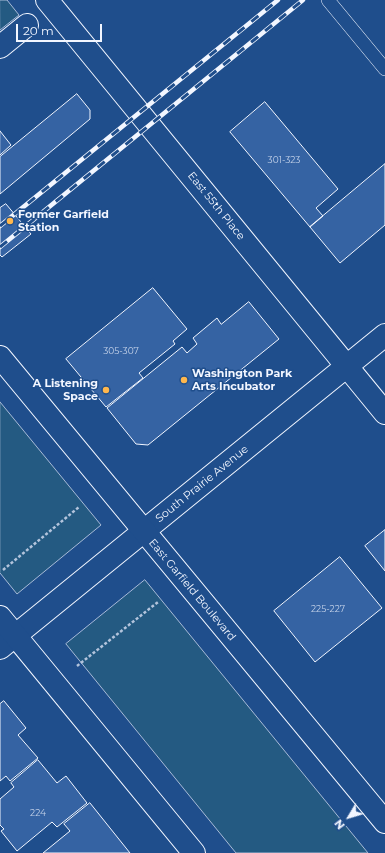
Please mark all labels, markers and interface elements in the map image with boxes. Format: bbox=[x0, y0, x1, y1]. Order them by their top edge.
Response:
scale bar bbox=[18, 16, 104, 42]
text: 20 m bbox=[23, 23, 54, 38]
house number: 301-323 bbox=[268, 155, 300, 165]
street label: East 55th Place bbox=[185, 169, 247, 243]
place label: Former Garfield Station bbox=[18, 208, 109, 234]
marker: Former Garfield Station bbox=[5, 216, 15, 226]
house number: 305-307 bbox=[103, 346, 139, 356]
place label: Washington Park Arts Incubator bbox=[192, 367, 292, 393]
marker: Washington Park Arts Incubator bbox=[179, 375, 189, 385]
place label: A Listening Space bbox=[33, 377, 98, 403]
marker: A Listening Space bbox=[101, 385, 111, 395]
street label: South Prairie Avenue bbox=[153, 443, 251, 525]
street label: East Garfield Boulevard bbox=[146, 536, 238, 644]
house number: 225-227 bbox=[311, 604, 345, 614]
north arrow bbox=[329, 797, 369, 837]
house number: 224 bbox=[30, 808, 46, 818]
text: N bbox=[331, 817, 348, 832]

